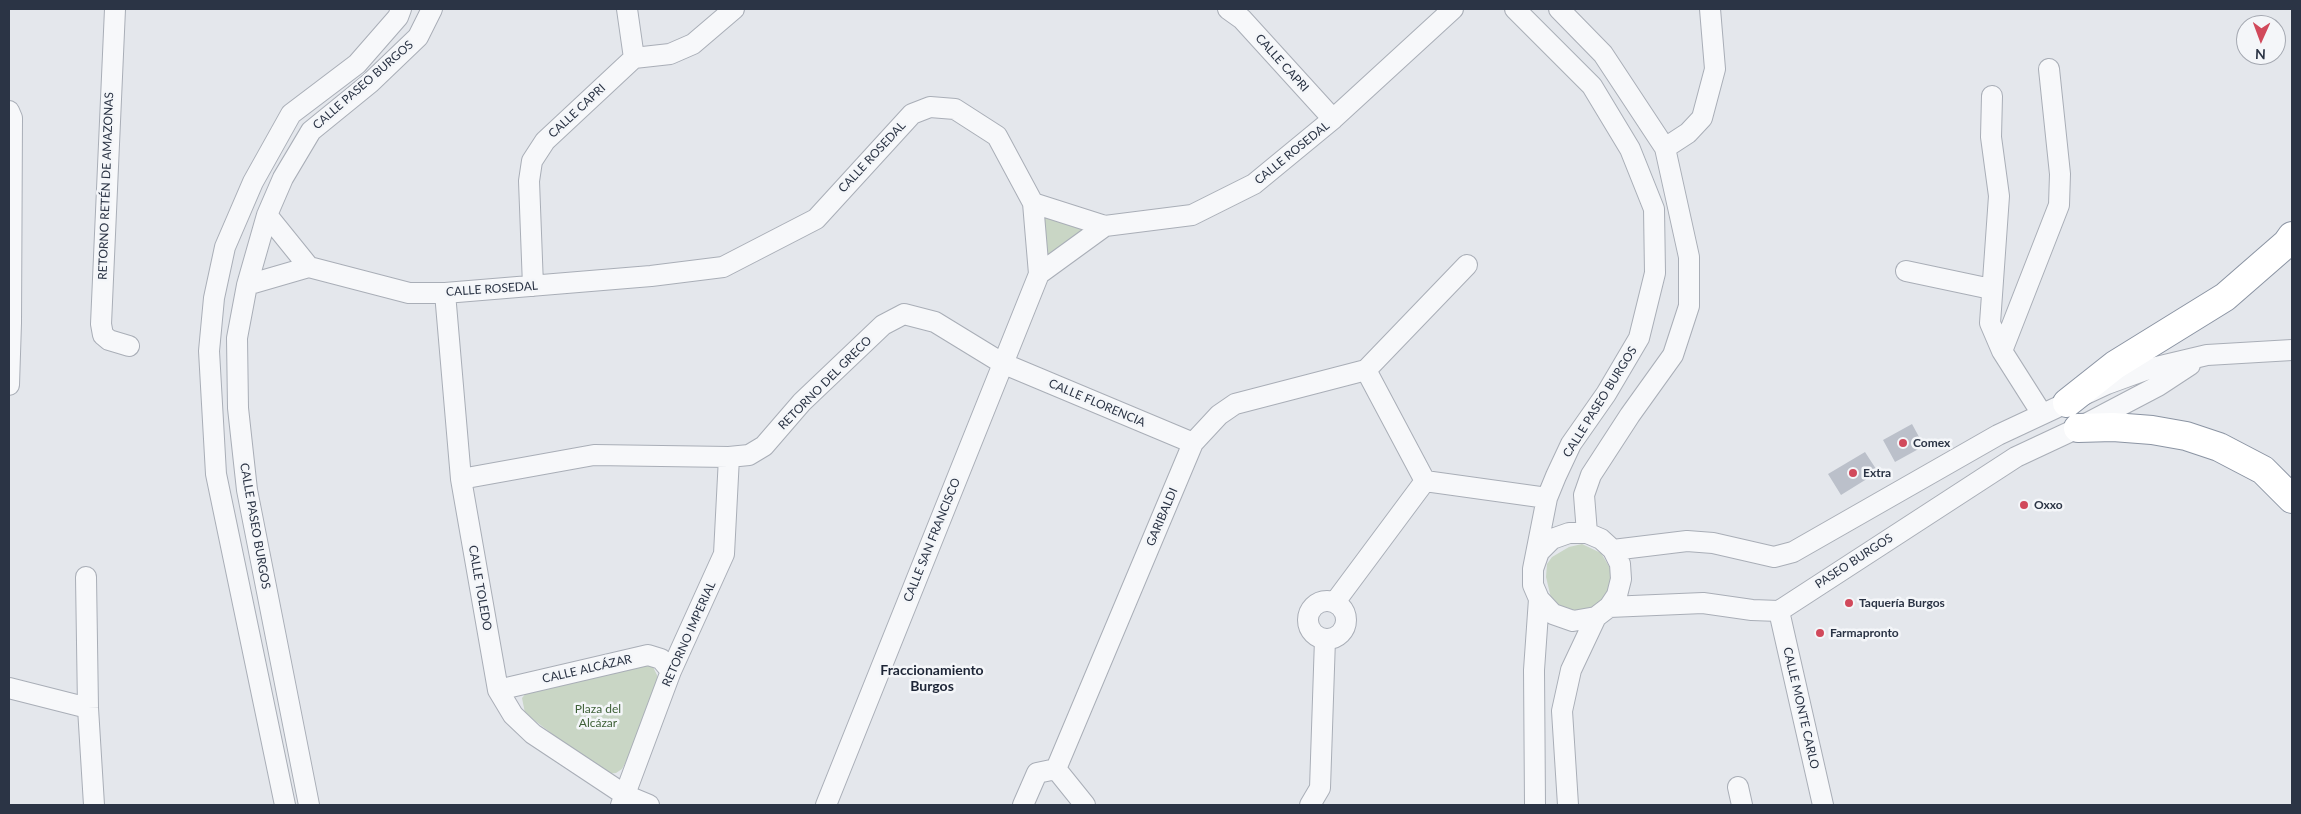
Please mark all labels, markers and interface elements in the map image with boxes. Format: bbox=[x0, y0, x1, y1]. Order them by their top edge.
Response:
north arrow bbox=[2236, 15, 2286, 65]
street label: CALLE CAPRI bbox=[1252, 31, 1312, 95]
street label: CALLE PASEO BURGOS bbox=[310, 38, 416, 132]
text: N bbox=[2255, 46, 2266, 63]
street label: CALLE CAPRI bbox=[546, 81, 608, 141]
street label: RETORNO RETÉN DE AMAZONAS bbox=[96, 92, 116, 280]
street label: CALLE ROSEDAL bbox=[835, 118, 909, 196]
street label: CALLE ROSEDAL bbox=[1252, 118, 1332, 188]
street label: CALLE ROSEDAL bbox=[446, 279, 538, 299]
street label: RETORNO DEL GRECO bbox=[775, 333, 875, 433]
street label: CALLE PASEO BURGOS bbox=[1560, 344, 1640, 460]
street label: CALLE FLORENCIA bbox=[1046, 376, 1148, 430]
place label: Comex bbox=[1913, 436, 1950, 450]
marker: Comex bbox=[1897, 437, 1909, 449]
street label: CALLE PASEO BURGOS bbox=[237, 462, 273, 590]
place label: Extra bbox=[1863, 466, 1891, 480]
marker: Extra bbox=[1847, 467, 1859, 479]
street label: CALLE SAN FRANCISCO bbox=[901, 476, 963, 604]
street label: GARIBALDI bbox=[1143, 486, 1181, 548]
place label: Oxxo bbox=[2034, 498, 2063, 512]
marker: Oxxo bbox=[2018, 499, 2030, 511]
street label: PASEO BURGOS bbox=[1813, 531, 1895, 591]
street label: CALLE TOLEDO bbox=[465, 544, 495, 632]
street label: RETORNO IMPERIAL bbox=[659, 579, 719, 689]
place label: Taquería Burgos bbox=[1859, 596, 1945, 610]
marker: Taquería Burgos bbox=[1843, 597, 1855, 609]
place label: Farmapronto bbox=[1830, 626, 1899, 640]
marker: Farmapronto bbox=[1814, 627, 1826, 639]
street label: CALLE MONTE CARLO bbox=[1780, 646, 1822, 770]
street label: CALLE ALCÁZAR bbox=[541, 652, 633, 686]
district label: Fraccionamiento Burgos bbox=[880, 662, 984, 694]
park label: Plaza del Alcázar bbox=[575, 702, 621, 730]

